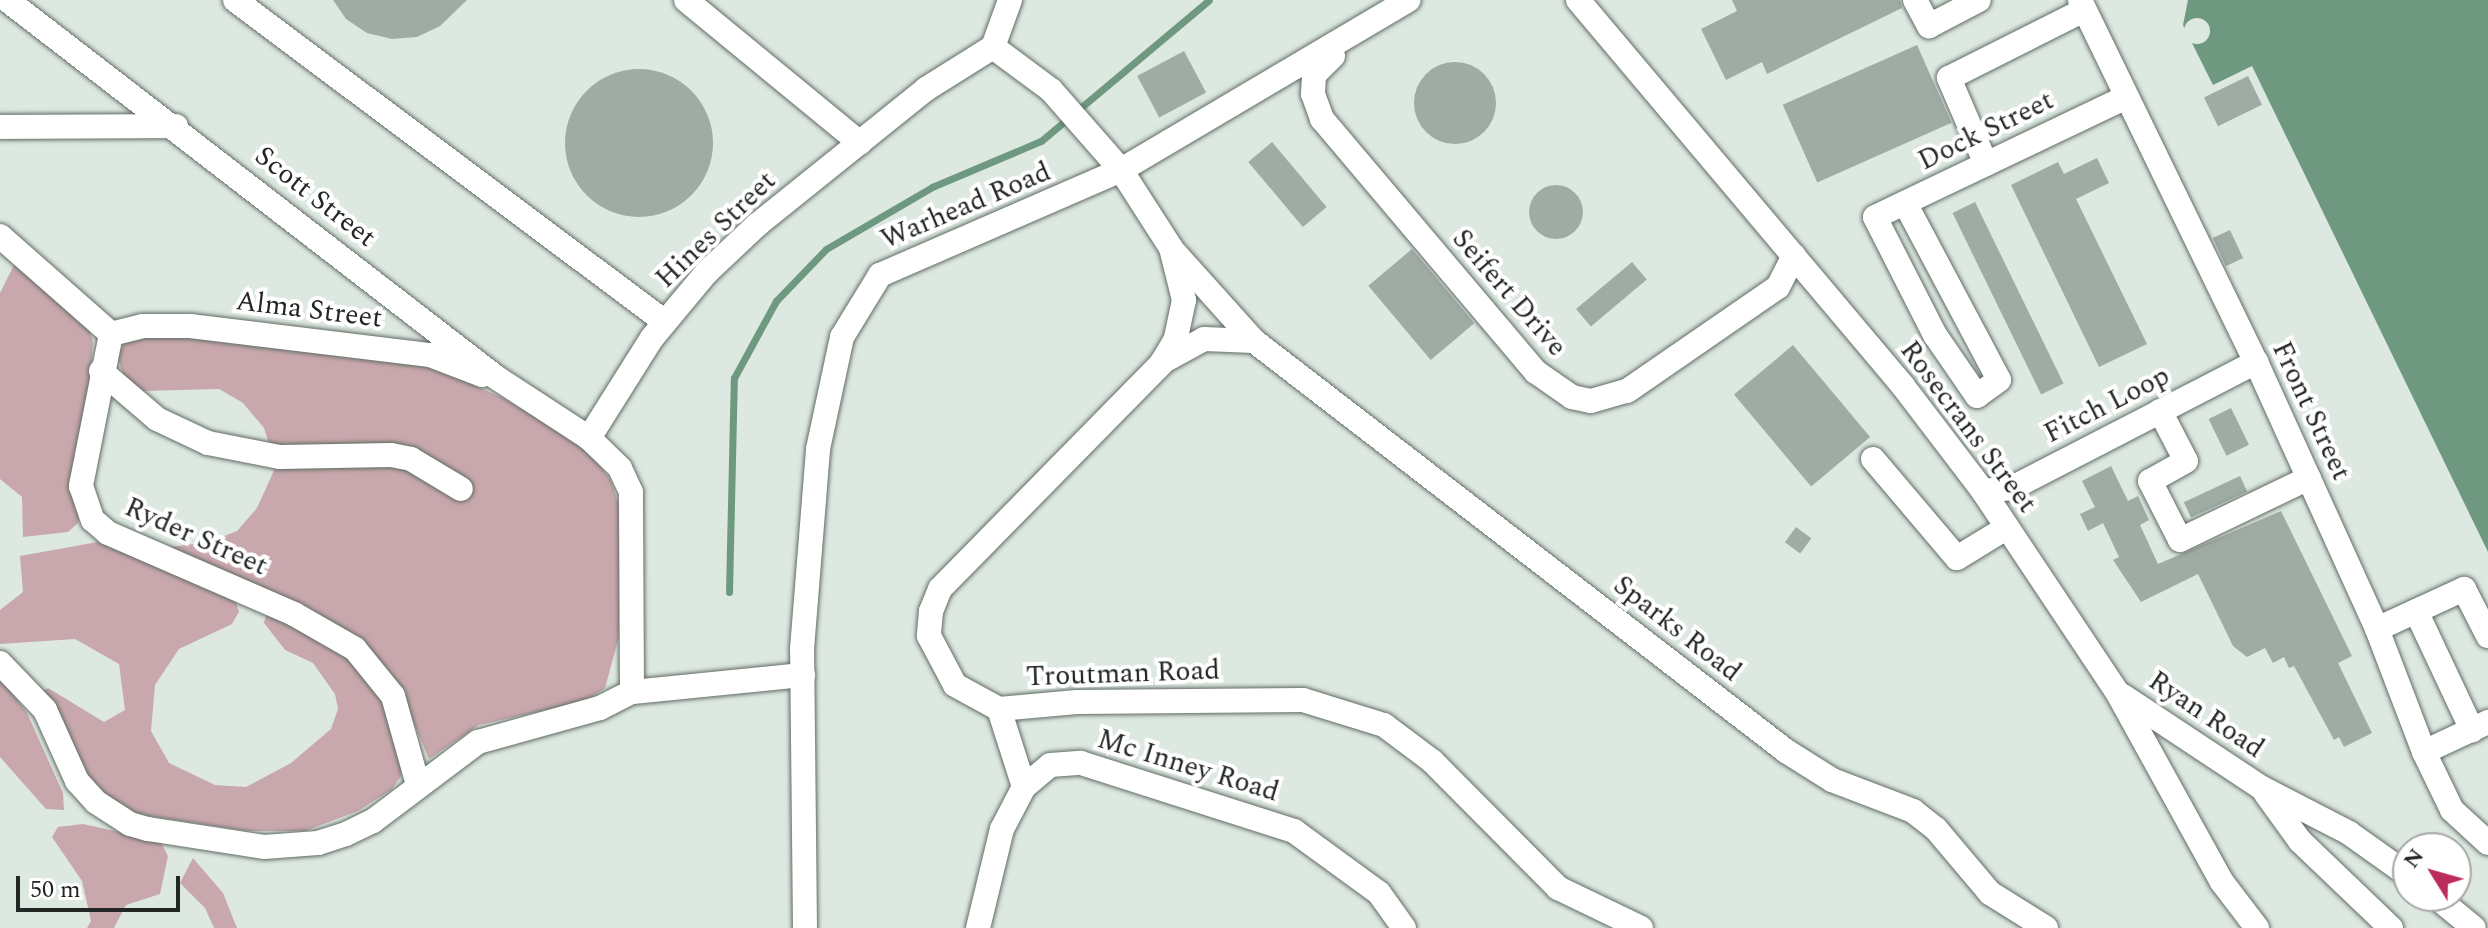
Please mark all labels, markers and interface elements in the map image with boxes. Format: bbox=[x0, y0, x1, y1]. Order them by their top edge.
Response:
street label: Dock Street bbox=[1913, 84, 2059, 178]
street label: Scott Street bbox=[248, 139, 382, 255]
street label: Warhead Road bbox=[876, 155, 1056, 257]
street label: Hines Street bbox=[649, 164, 783, 296]
street label: Seifert Drive bbox=[1445, 223, 1573, 363]
street label: Alma Street bbox=[234, 284, 384, 336]
street label: Rosecrans Street bbox=[1892, 334, 2044, 520]
street label: Front Street bbox=[2264, 336, 2358, 486]
street label: Fitch Loop bbox=[2039, 359, 2175, 451]
street label: Ryder Street bbox=[119, 491, 273, 583]
street label: Sparks Road bbox=[1606, 569, 1748, 689]
street label: Troutman Road bbox=[1025, 654, 1221, 694]
street label: Ryan Road bbox=[2142, 664, 2270, 766]
street label: Mc Inney Road bbox=[1093, 722, 1283, 810]
north arrow bbox=[2392, 832, 2472, 912]
text: N bbox=[2395, 841, 2433, 876]
scale bar bbox=[20, 860, 184, 910]
text: 50 m bbox=[30, 872, 81, 908]

